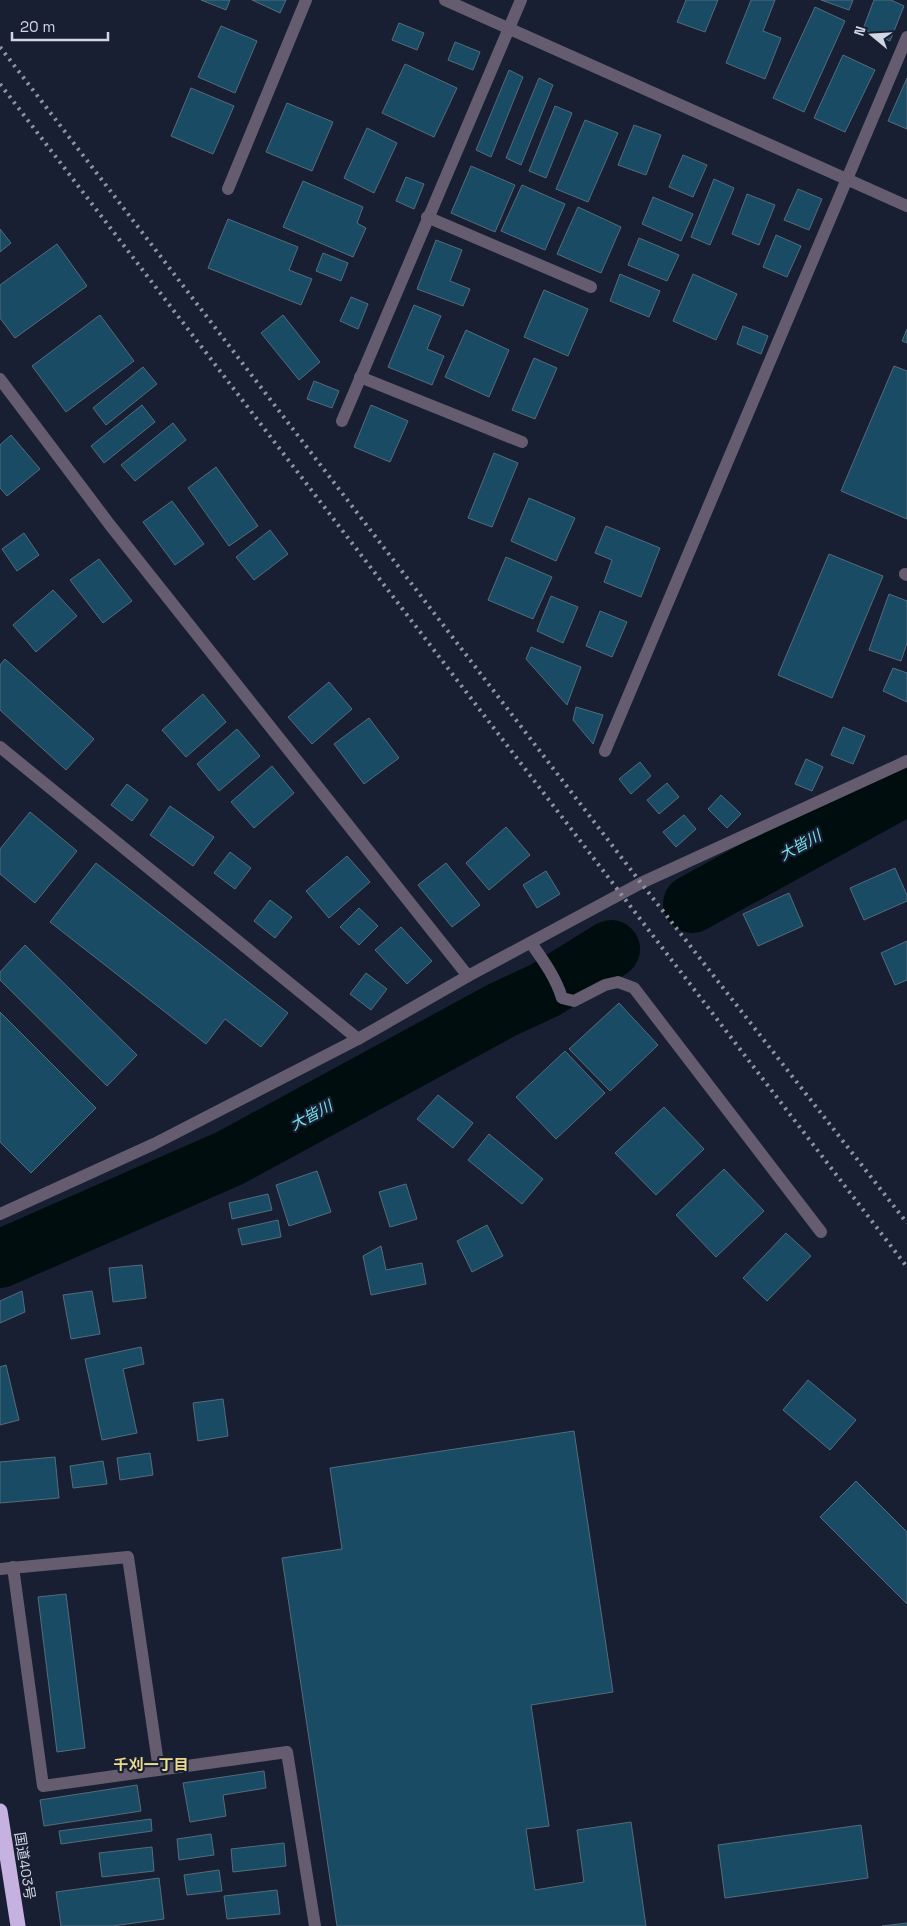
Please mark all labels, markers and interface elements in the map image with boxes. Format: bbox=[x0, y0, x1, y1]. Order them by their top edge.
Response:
scale bar bbox=[12, 10, 109, 42]
north arrow bbox=[847, 10, 897, 60]
text: 20 m bbox=[20, 17, 55, 36]
text: N bbox=[850, 24, 870, 38]
water label: 大皆川 bbox=[776, 825, 826, 864]
water label: 大皆川 bbox=[287, 1095, 337, 1134]
district label: 千刈一丁目 bbox=[113, 1755, 189, 1774]
street label: 国道403号 bbox=[11, 1831, 39, 1901]

